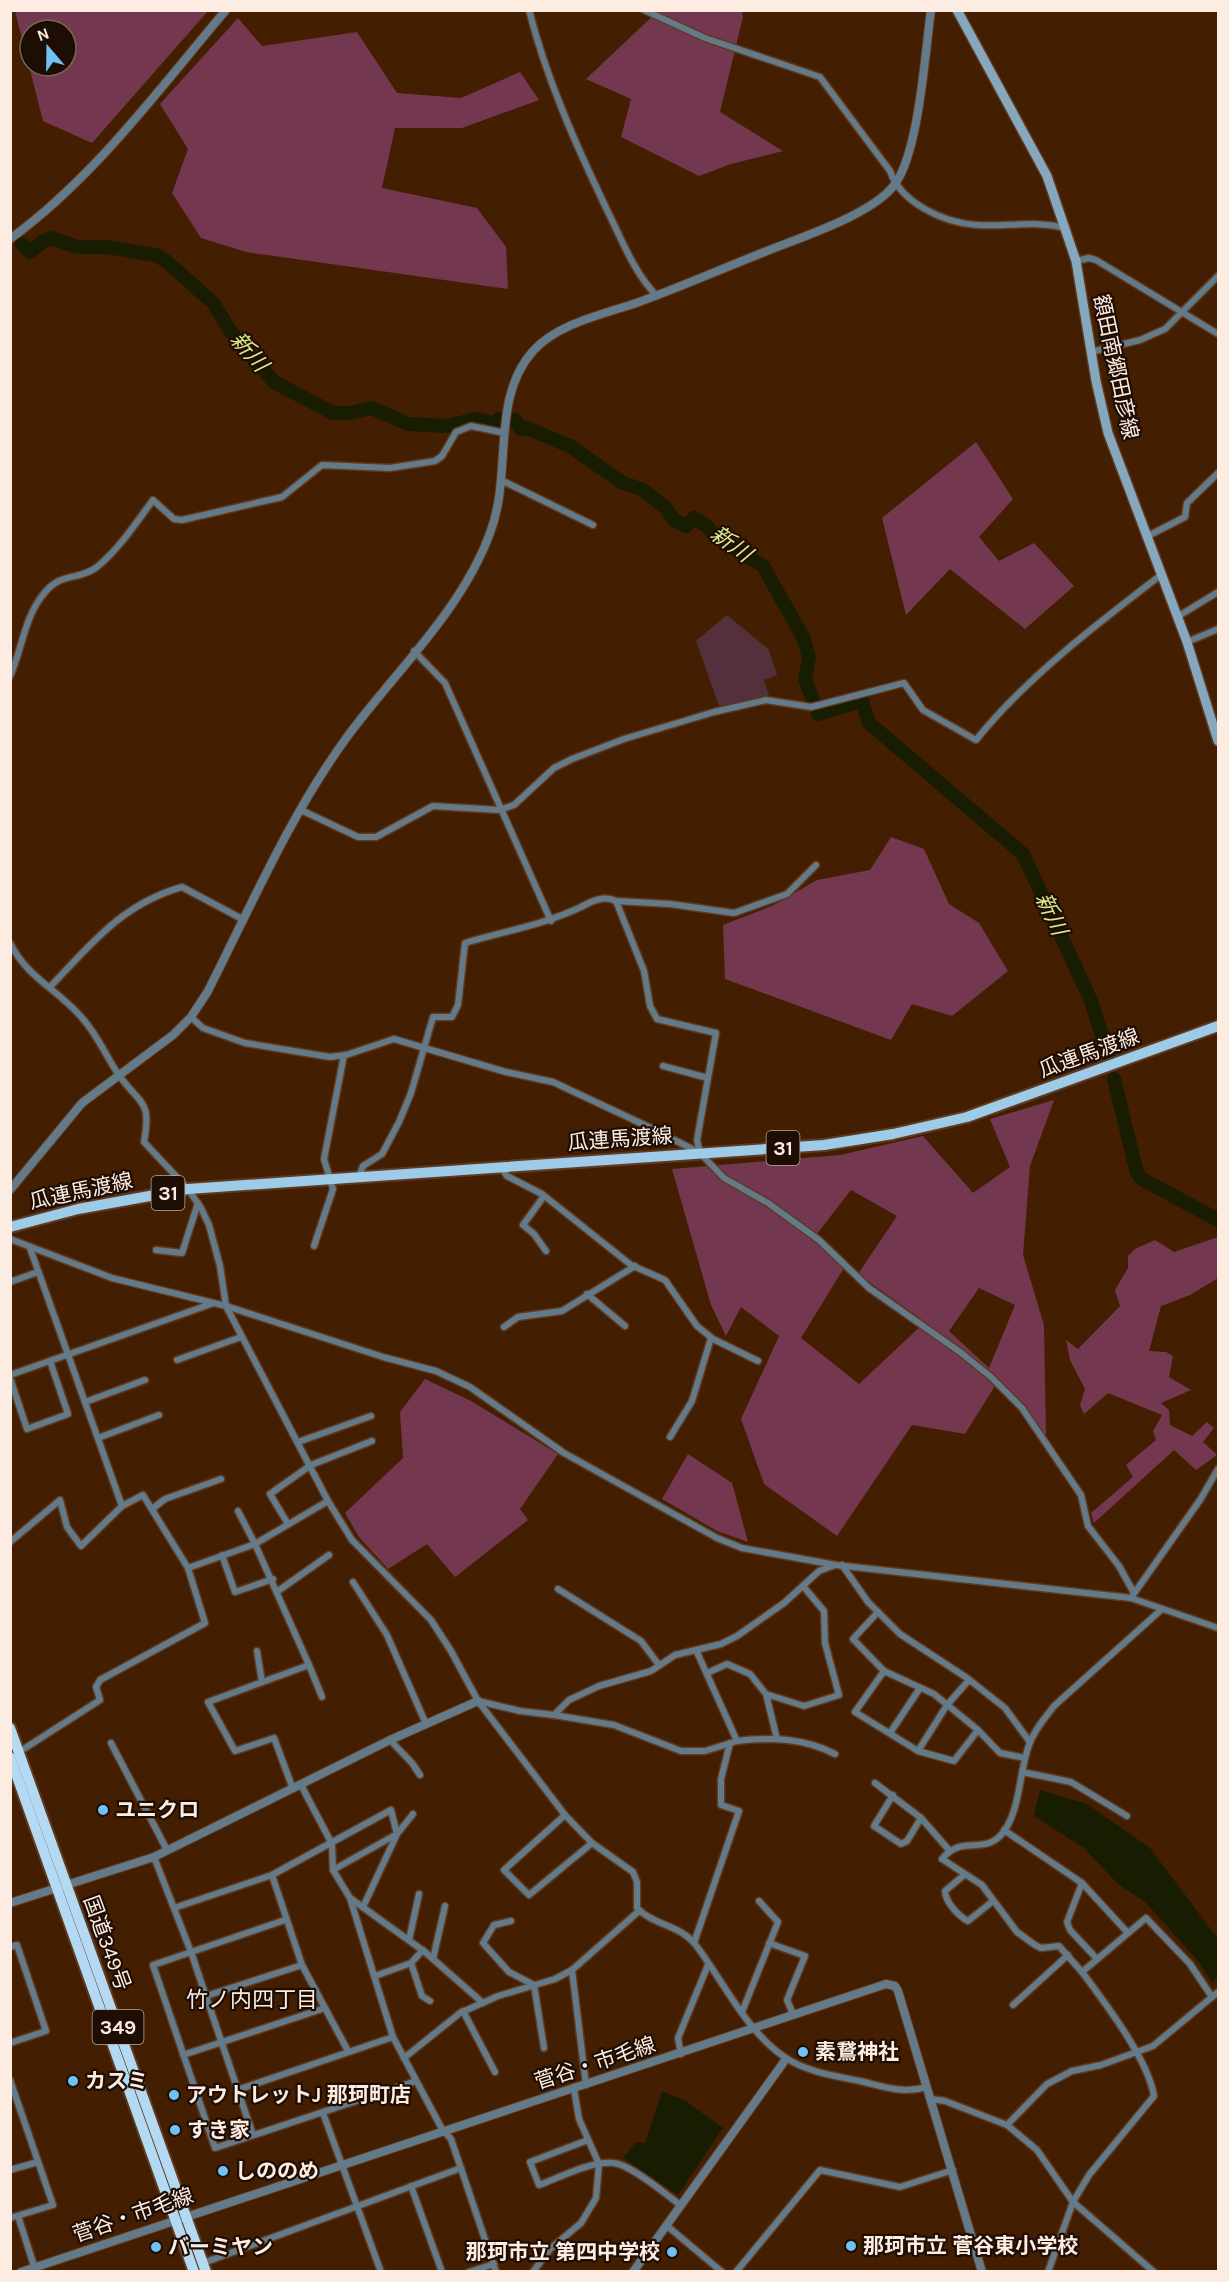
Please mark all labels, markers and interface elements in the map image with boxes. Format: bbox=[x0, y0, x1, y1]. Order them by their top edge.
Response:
north arrow bbox=[18, 18, 78, 78]
text: N bbox=[34, 23, 52, 45]
street label: 額田南郷田彦線 bbox=[1089, 293, 1143, 441]
water label: 新川 bbox=[225, 327, 275, 379]
water label: 新川 bbox=[706, 521, 758, 569]
water label: 新川 bbox=[1030, 889, 1073, 941]
street label: 瓜連馬渡線 bbox=[1036, 1024, 1142, 1082]
street label: 瓜連馬渡線 bbox=[567, 1123, 673, 1155]
road number: 31 bbox=[766, 1131, 800, 1165]
street label: 瓜連馬渡線 bbox=[27, 1168, 135, 1214]
road number: 31 bbox=[152, 1176, 184, 1210]
place label: ユニクロ bbox=[115, 1798, 199, 1822]
marker: ユニクロ bbox=[96, 1803, 110, 1817]
street label: 国道349号 bbox=[79, 1892, 135, 1994]
district label: 竹ノ内四丁目 bbox=[186, 1987, 318, 2013]
road number: 349 bbox=[92, 2010, 144, 2044]
street label: 菅谷・市毛線 bbox=[531, 2032, 659, 2094]
place label: 素鵞神社 bbox=[815, 2040, 899, 2064]
marker: 素鵞神社 bbox=[796, 2045, 810, 2059]
place label: カスミ bbox=[85, 2069, 148, 2093]
marker: カスミ bbox=[66, 2074, 80, 2088]
place label: アウトレットJ 那珂町店 bbox=[186, 2083, 411, 2107]
marker: アウトレットJ 那珂町店 bbox=[167, 2088, 181, 2102]
place label: すき家 bbox=[187, 2118, 250, 2142]
marker: すき家 bbox=[168, 2123, 182, 2137]
place label: しののめ bbox=[235, 2159, 319, 2183]
marker: しののめ bbox=[216, 2164, 230, 2178]
street label: 菅谷・市毛線 bbox=[70, 2183, 196, 2247]
place label: 那珂市立 菅谷東小学校 bbox=[863, 2234, 1078, 2258]
place label: バーミヤン bbox=[168, 2235, 273, 2259]
marker: 那珂市立 菅谷東小学校 bbox=[844, 2239, 858, 2253]
marker: バーミヤン bbox=[149, 2240, 163, 2254]
place label: 那珂市立 第四中学校 bbox=[466, 2240, 660, 2264]
marker: 那珂市立 第四中学校 bbox=[665, 2245, 679, 2259]

